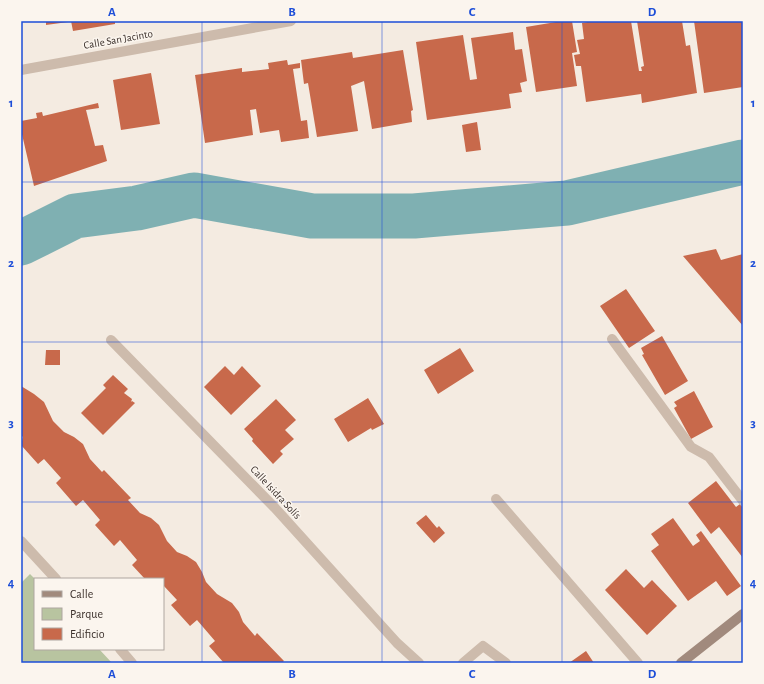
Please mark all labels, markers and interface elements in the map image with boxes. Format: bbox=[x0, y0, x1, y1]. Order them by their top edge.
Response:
text: A bbox=[108, 6, 116, 19]
text: B bbox=[288, 6, 296, 19]
text: C bbox=[469, 6, 476, 19]
text: D bbox=[648, 6, 657, 19]
street label: Calle San Jacinto bbox=[83, 28, 154, 51]
text: 1 bbox=[9, 97, 13, 110]
text: 1 bbox=[751, 97, 755, 110]
text: 2 bbox=[8, 257, 14, 270]
text: 2 bbox=[750, 257, 756, 270]
text: 3 bbox=[8, 417, 14, 430]
text: 3 bbox=[750, 417, 756, 430]
street label: Calle Isidra Solís bbox=[248, 464, 303, 521]
text: 4 bbox=[8, 577, 15, 590]
text: 4 bbox=[750, 577, 757, 590]
legend bbox=[34, 578, 164, 650]
text: Calle bbox=[70, 588, 93, 600]
text: Parque bbox=[70, 608, 103, 620]
text: Edificio bbox=[70, 628, 105, 640]
text: A bbox=[108, 668, 116, 681]
text: B bbox=[288, 668, 296, 681]
text: C bbox=[469, 668, 476, 681]
text: D bbox=[648, 668, 657, 681]

